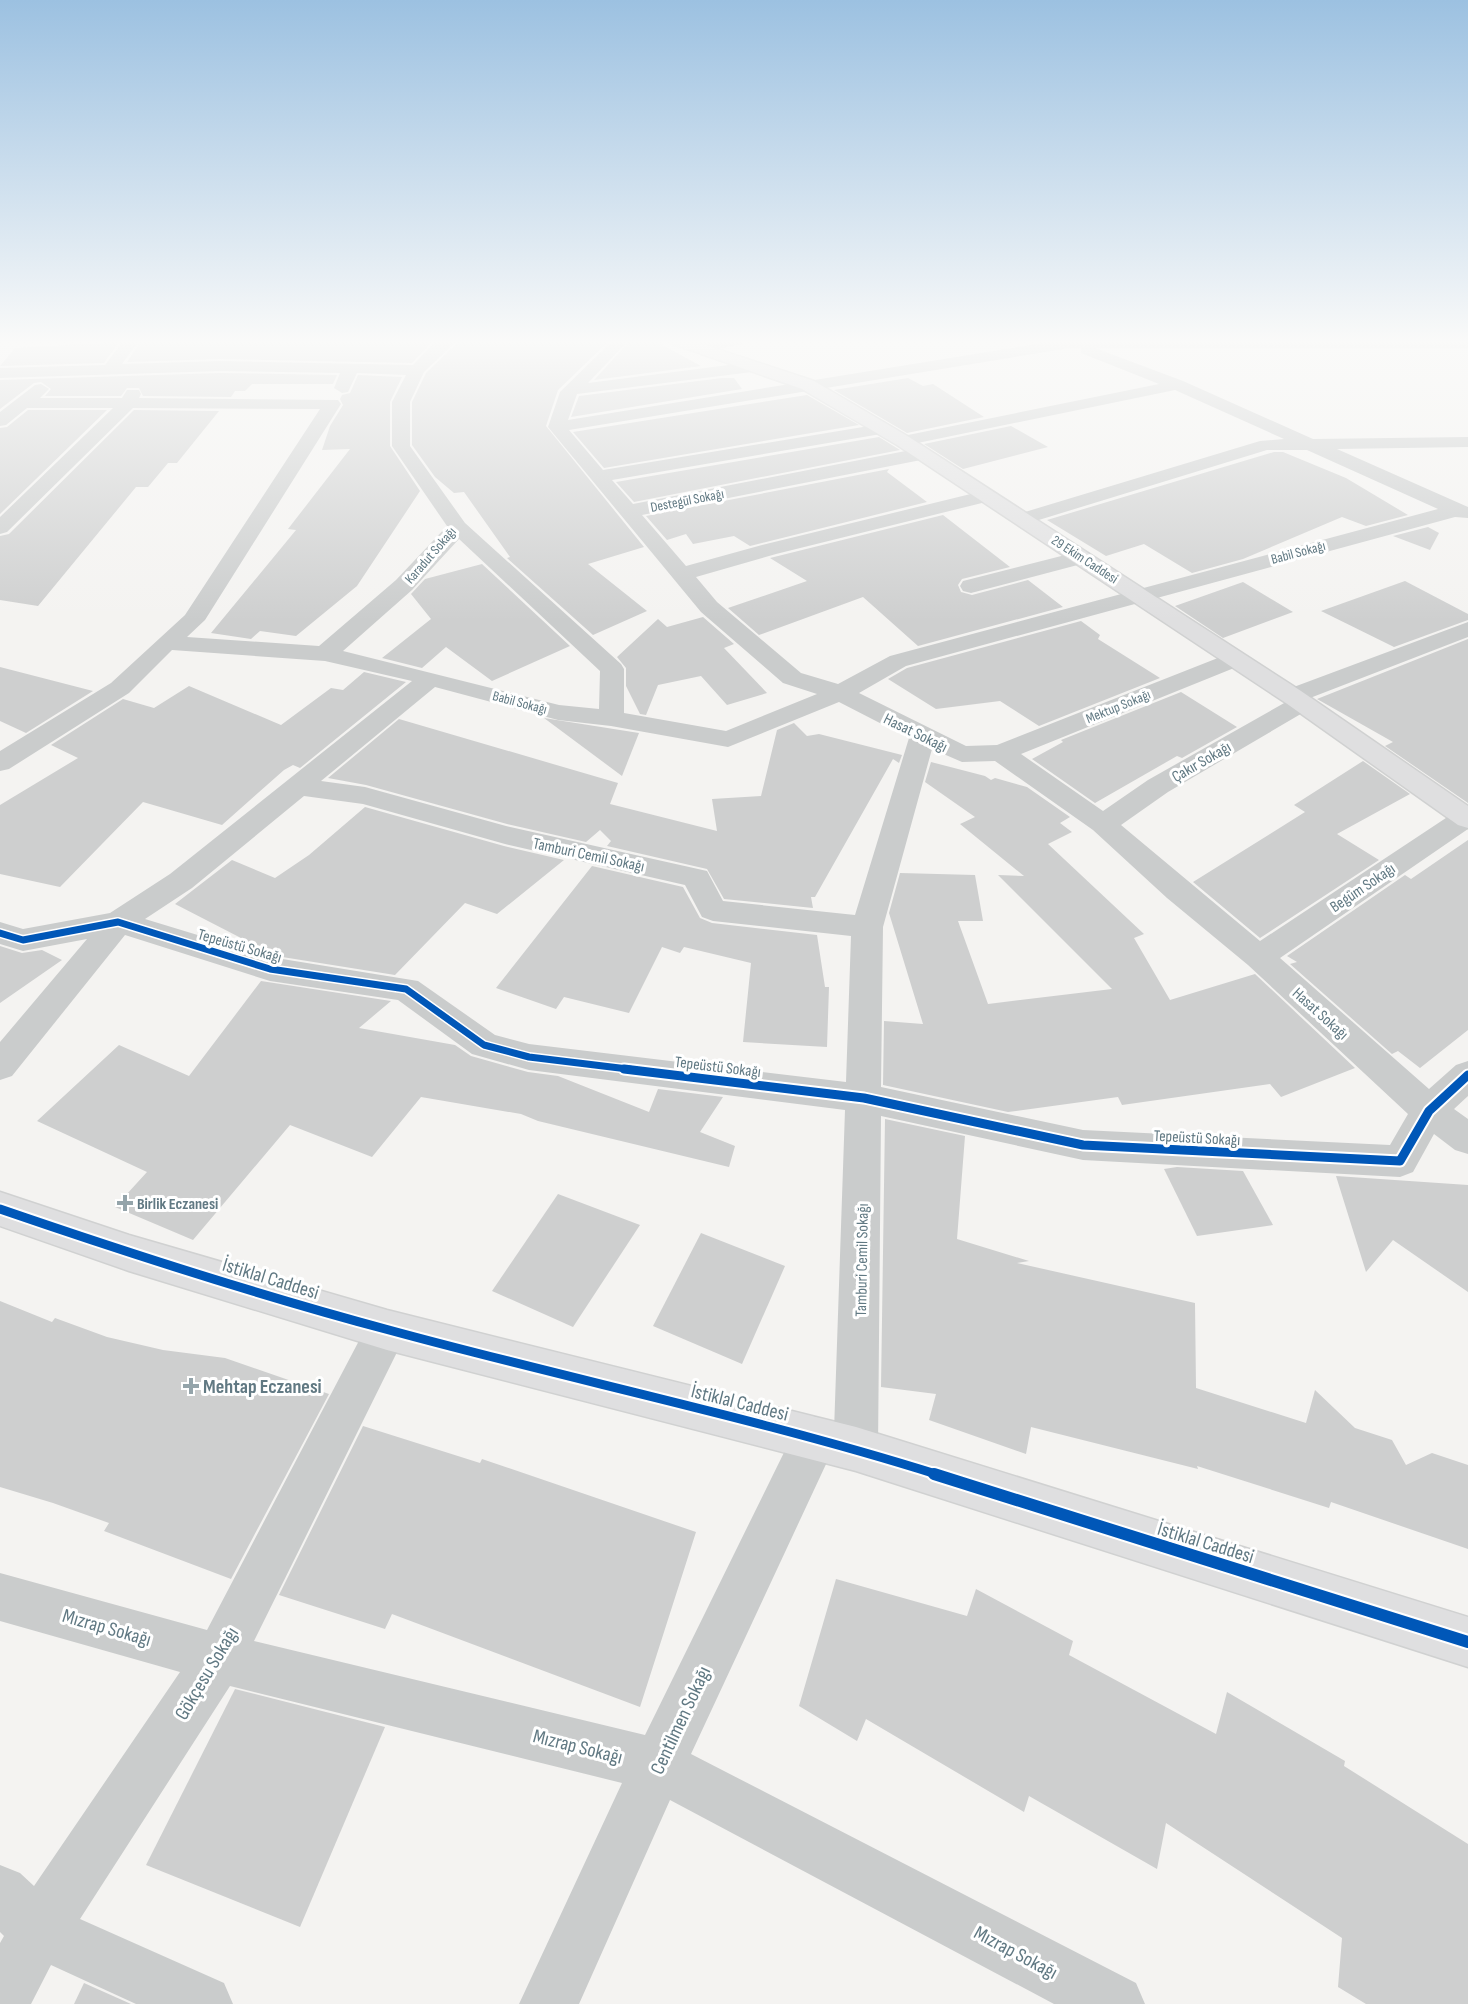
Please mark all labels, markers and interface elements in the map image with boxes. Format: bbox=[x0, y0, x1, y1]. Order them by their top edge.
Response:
street label: Destegül Sokağı bbox=[649, 485, 725, 516]
street label: Karadut Sokağı bbox=[401, 523, 460, 587]
street label: 29 Ekim Caddesi bbox=[1048, 532, 1121, 587]
street label: Babil Sokağı bbox=[1269, 537, 1327, 568]
street label: Mektup Sokağı bbox=[1083, 686, 1153, 727]
street label: Babil Sokağı bbox=[491, 687, 549, 718]
street label: Hasat Sokağı bbox=[880, 710, 950, 757]
street label: Çakır Sokağı bbox=[1169, 738, 1235, 787]
street label: Tamburi Cemil Sokağı bbox=[531, 834, 646, 877]
street label: Begüm Sokağı bbox=[1327, 860, 1399, 917]
street label: Tepeüstü Sokağı bbox=[195, 925, 284, 968]
street label: Hasat Sokağı bbox=[1288, 984, 1352, 1044]
street label: Tepeüstü Sokağı bbox=[674, 1053, 762, 1082]
street label: Tepeüstü Sokağı bbox=[1153, 1127, 1241, 1150]
place label: Birlik Eczanesi bbox=[137, 1195, 218, 1214]
marker: Birlik Eczanesi bbox=[118, 1196, 132, 1210]
street label: Tamburi Cemil Sokağı bbox=[852, 1203, 873, 1317]
street label: İstiklal Caddesi bbox=[220, 1253, 322, 1305]
place label: Mehtap Eczanesi bbox=[203, 1375, 322, 1399]
marker: Mehtap Eczanesi bbox=[184, 1379, 198, 1393]
street label: İstiklal Caddesi bbox=[688, 1379, 791, 1427]
street label: İstiklal Caddesi bbox=[1155, 1517, 1257, 1569]
street label: Mızrap Sokağı bbox=[60, 1604, 154, 1652]
street label: Gökçesu Sokağı bbox=[170, 1623, 244, 1724]
street label: Centilmen Sokağı bbox=[645, 1663, 716, 1778]
street label: Mızrap Sokağı bbox=[531, 1724, 625, 1770]
street label: Mızrap Sokağı bbox=[970, 1921, 1061, 1985]

